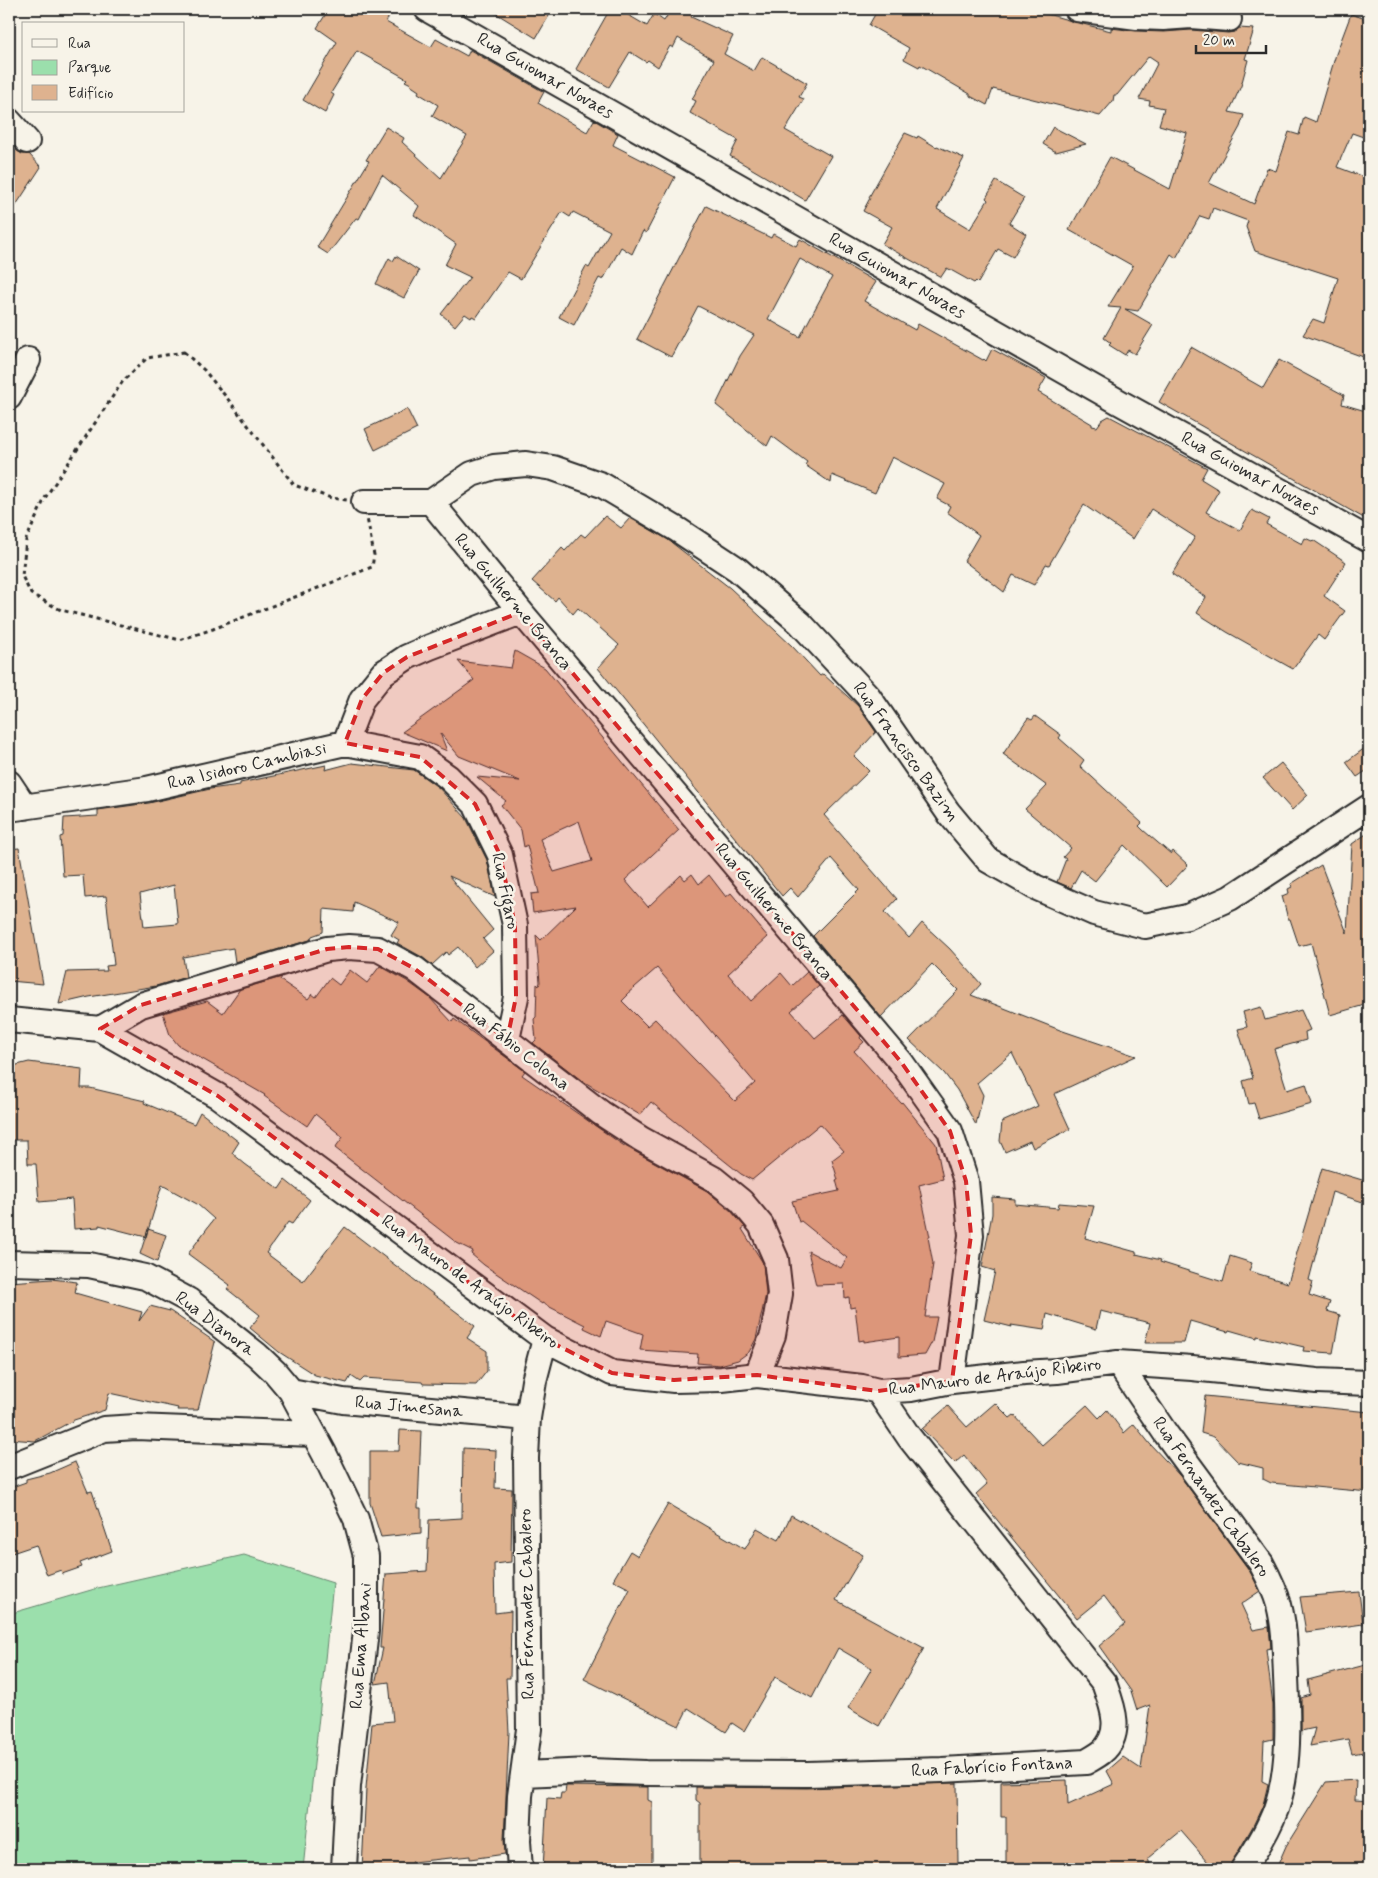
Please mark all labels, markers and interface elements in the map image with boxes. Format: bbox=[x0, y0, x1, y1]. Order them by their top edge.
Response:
legend bbox=[22, 22, 185, 112]
scale bar bbox=[1196, 22, 1266, 54]
street label: Rua Guiomar Novaes bbox=[472, 27, 618, 125]
text: 20 m bbox=[1203, 31, 1235, 51]
text: Rua bbox=[68, 34, 91, 54]
text: Parque bbox=[68, 58, 111, 78]
text: Edifício bbox=[68, 84, 113, 104]
street label: Rua Guiomar Novaes bbox=[824, 227, 970, 325]
street label: Rua Guiomar Novaes bbox=[1177, 426, 1323, 522]
street label: Rua Guilherme Branca bbox=[448, 528, 578, 676]
street label: Rua Francisco Bazim bbox=[847, 677, 965, 827]
street label: Rua Isidoro Cambiasi bbox=[165, 736, 329, 796]
street label: Rua Guilherme Branca bbox=[709, 838, 839, 986]
street label: Rua Figaro bbox=[483, 850, 525, 932]
street label: Rua Fábio Colona bbox=[458, 998, 574, 1096]
street label: Rua Mauro de Araújo Ribeiro bbox=[376, 1209, 564, 1355]
street label: Rua Dianora bbox=[170, 1286, 260, 1362]
street label: Rua Mauro de Araújo Ribeiro bbox=[887, 1352, 1103, 1402]
street label: Rua Jimesana bbox=[354, 1390, 464, 1424]
street label: Rua Fernandez Cabalero bbox=[1146, 1412, 1276, 1582]
street label: Rua Fernandez Cabalero bbox=[513, 1508, 541, 1700]
street label: Rua Ema Albani bbox=[345, 1582, 377, 1710]
street label: Rua Fabrício Fontana bbox=[911, 1751, 1073, 1783]

